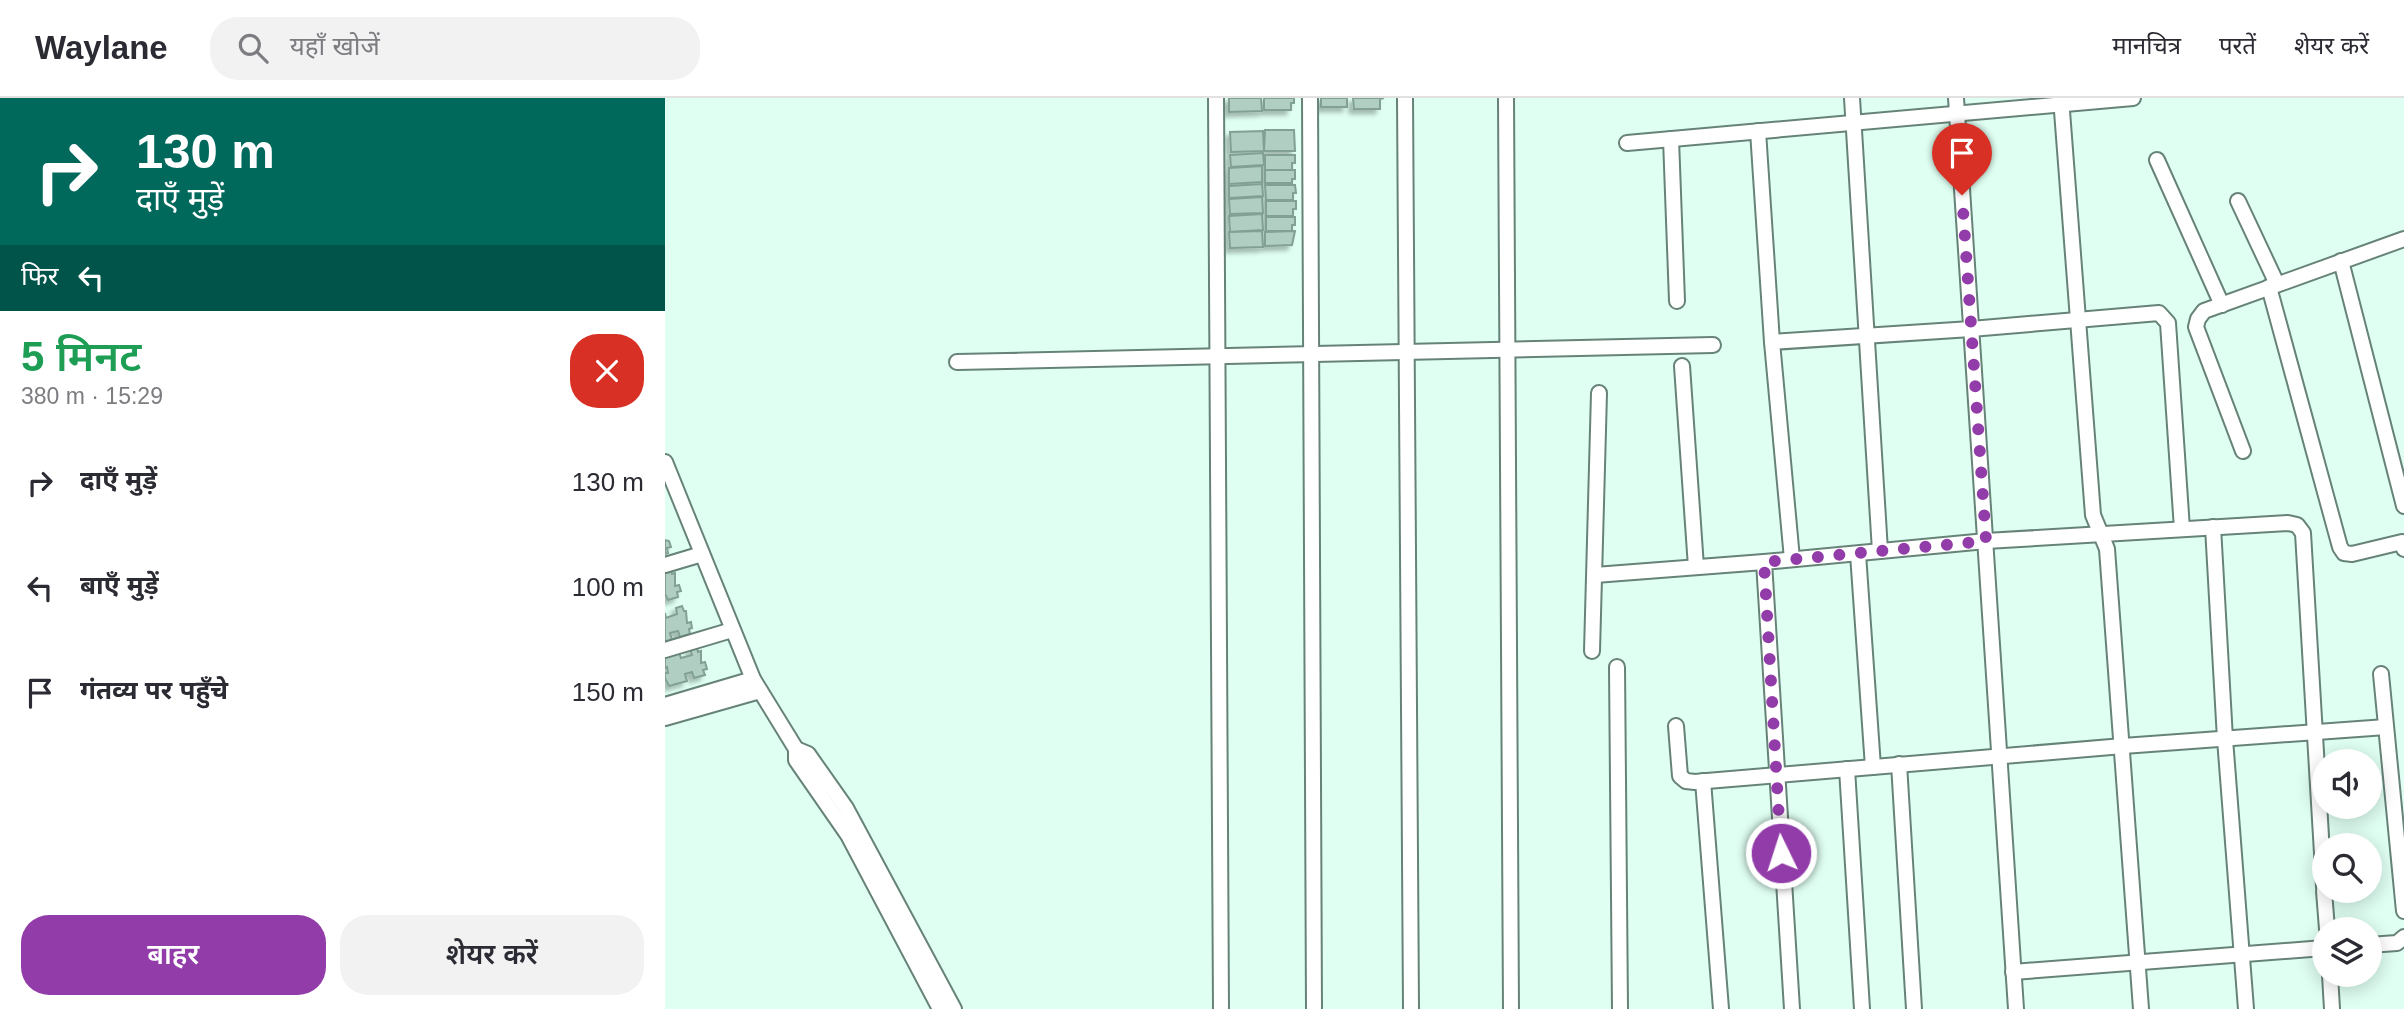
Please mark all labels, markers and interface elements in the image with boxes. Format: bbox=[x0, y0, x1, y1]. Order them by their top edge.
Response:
search box bbox=[210, 17, 700, 80]
text: Waylane bbox=[35, 29, 168, 66]
icon: search bbox=[234, 29, 272, 67]
text: यहाँ खोजें bbox=[290, 31, 380, 61]
text: मानचित्र bbox=[2112, 32, 2181, 59]
text: परतें bbox=[2219, 32, 2256, 59]
text: शेयर करें bbox=[2294, 32, 2369, 59]
pin bbox=[1932, 123, 1992, 195]
text: 130 m bbox=[136, 124, 275, 178]
icon: right bbox=[21, 126, 112, 217]
icon: arrive bbox=[1943, 134, 1981, 172]
text: दाएँ मुड़ें bbox=[136, 181, 224, 217]
icon: left bbox=[72, 259, 110, 297]
text: फिर bbox=[21, 261, 58, 291]
text: 5 मिनट bbox=[21, 333, 141, 380]
button: close bbox=[570, 334, 644, 408]
text: 380 m · 15:29 bbox=[21, 383, 163, 409]
icon: right bbox=[21, 464, 59, 502]
text: दाएँ मुड़ें bbox=[80, 465, 157, 495]
text: 130 m bbox=[572, 467, 644, 497]
icon: left bbox=[21, 569, 59, 607]
text: बाएँ मुड़ें bbox=[80, 570, 159, 600]
text: 100 m bbox=[572, 572, 644, 602]
icon: arrive bbox=[21, 674, 59, 712]
text: गंतव्य पर पहुँचे bbox=[80, 675, 228, 705]
text: 150 m bbox=[572, 677, 644, 707]
map controls bbox=[2312, 749, 2382, 987]
button: sound bbox=[2312, 749, 2382, 819]
position arrow bbox=[1744, 816, 1818, 890]
button: search bbox=[2312, 833, 2382, 903]
button: बाहर bbox=[21, 915, 326, 995]
button: शेयर करें bbox=[340, 915, 644, 995]
button: layers bbox=[2312, 917, 2382, 987]

